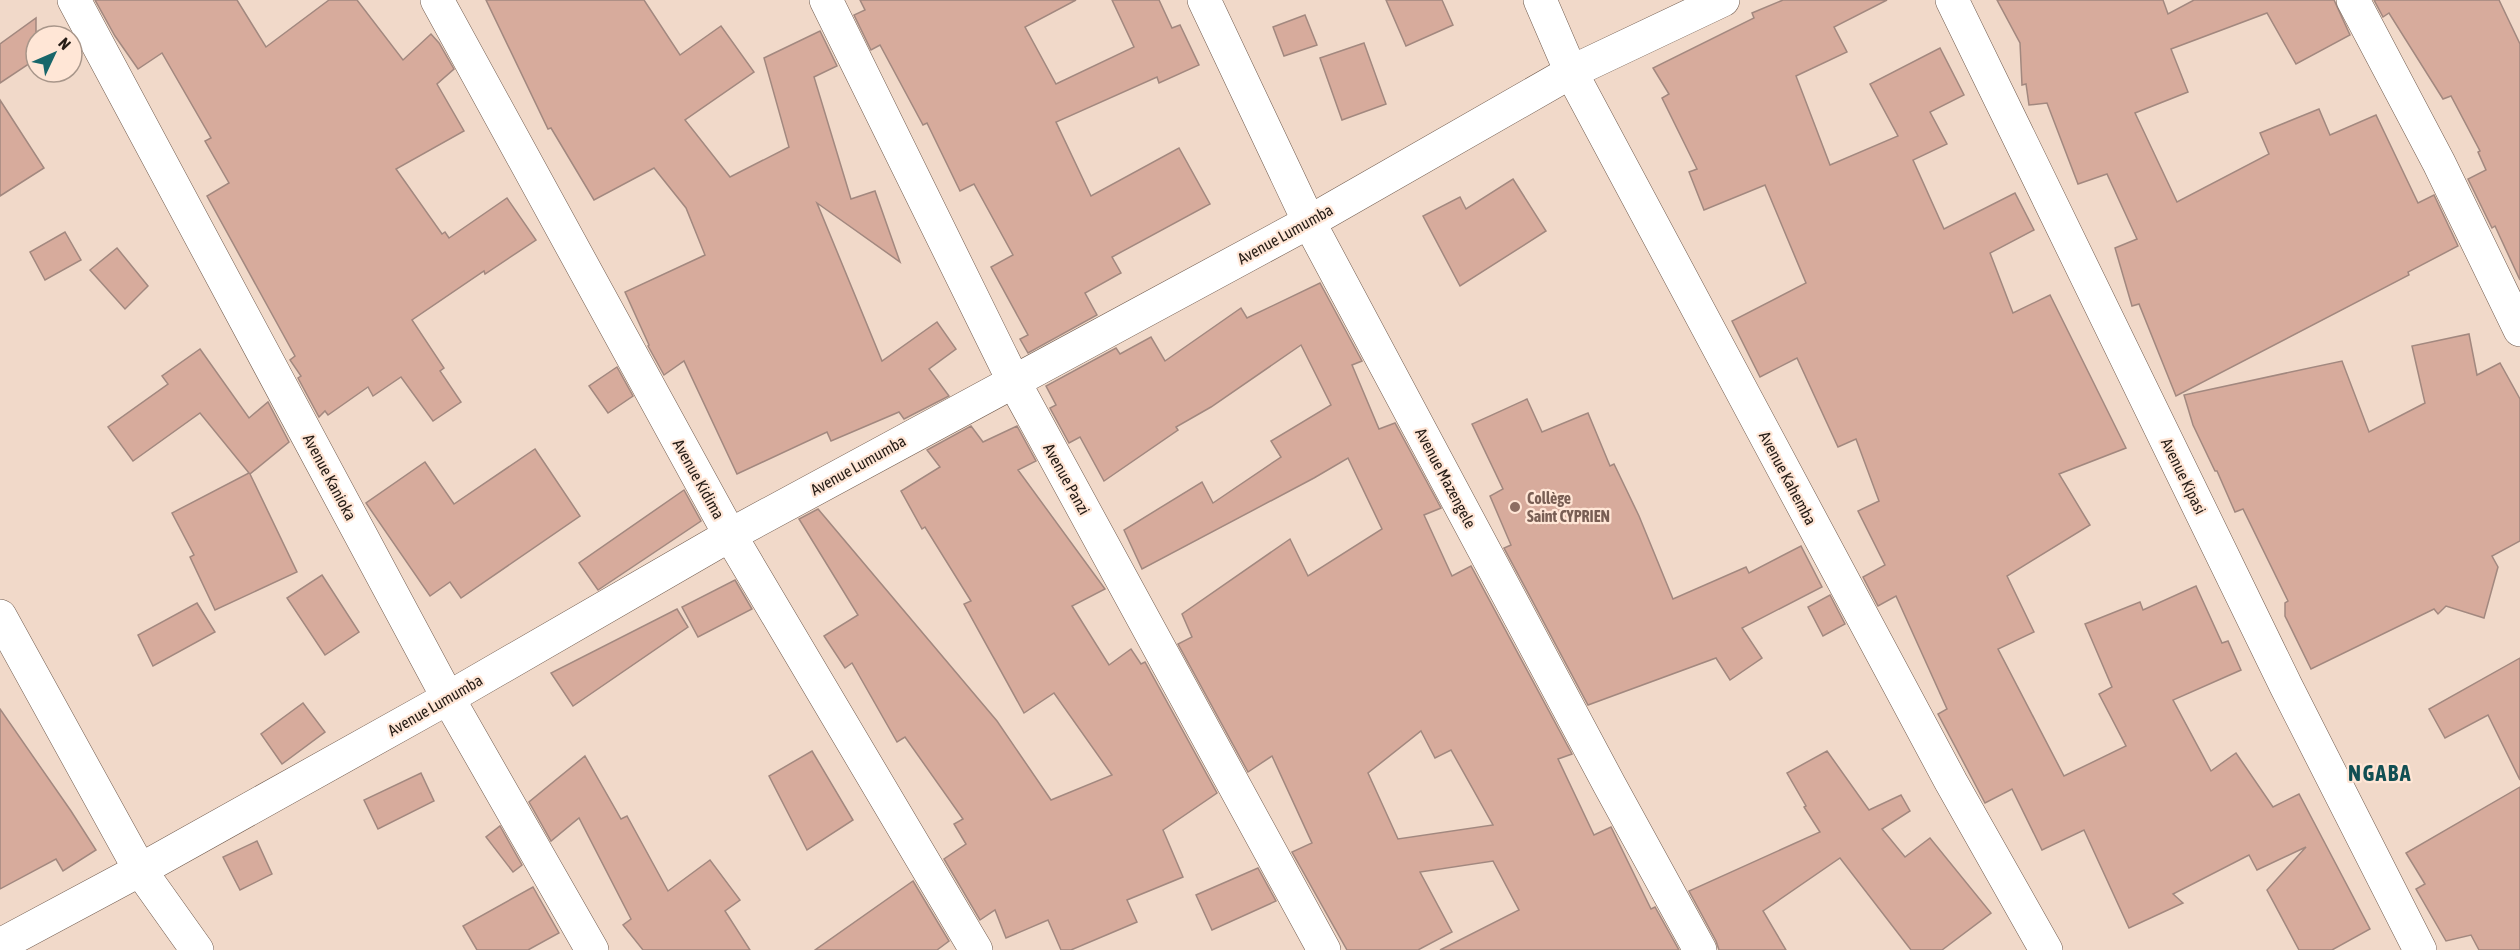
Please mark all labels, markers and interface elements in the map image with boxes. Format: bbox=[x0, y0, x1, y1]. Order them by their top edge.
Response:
north arrow bbox=[24, 24, 84, 84]
text: N bbox=[55, 34, 75, 53]
street label: Avenue Lumumba bbox=[1234, 200, 1336, 268]
street label: Avenue Mazengele bbox=[1411, 425, 1480, 531]
street label: Avenue Kahemba bbox=[1756, 428, 1820, 528]
street label: Avenue Kanioka bbox=[300, 431, 360, 523]
street label: Avenue Lumumba bbox=[807, 431, 909, 499]
street label: Avenue Kipasi bbox=[2157, 435, 2210, 517]
street label: Avenue Kidima bbox=[670, 436, 728, 522]
street label: Avenue Panzi bbox=[1040, 440, 1094, 518]
place label: Collège Saint CYPRIEN bbox=[1527, 489, 1610, 525]
marker: Collège Saint CYPRIEN bbox=[1508, 500, 1522, 514]
street label: Avenue Lumumba bbox=[385, 671, 485, 739]
district label: NGABA bbox=[2348, 760, 2412, 786]

